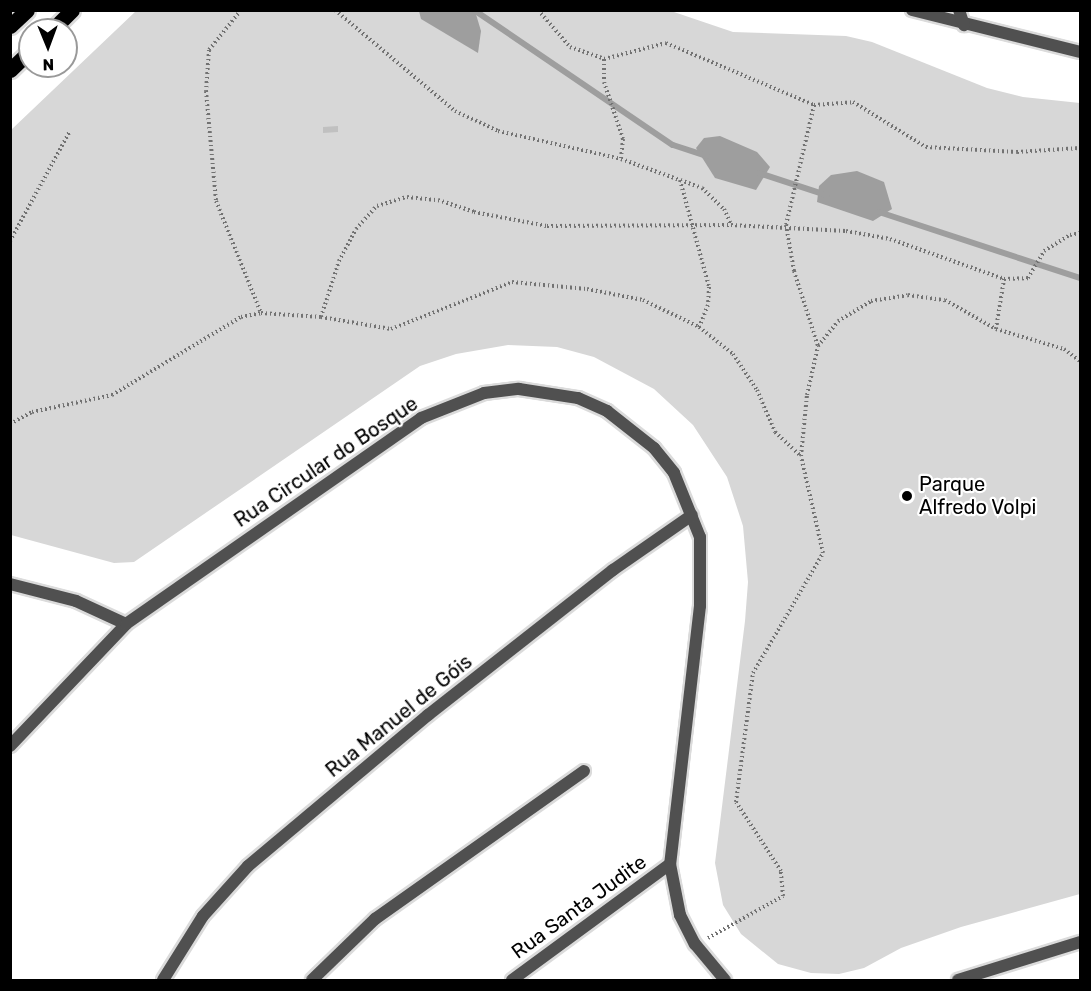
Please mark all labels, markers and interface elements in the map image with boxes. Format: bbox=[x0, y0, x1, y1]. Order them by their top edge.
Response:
north arrow bbox=[18, 18, 78, 78]
text: N bbox=[42, 55, 54, 74]
street label: Rua Circular do Bosque bbox=[230, 391, 422, 533]
place label: Parque Alfredo Volpi bbox=[919, 472, 1037, 519]
marker: Parque Alfredo Volpi bbox=[900, 489, 914, 503]
street label: Rua Manuel de Góis bbox=[321, 650, 477, 782]
street label: Rua Santa Judite bbox=[507, 850, 651, 964]

